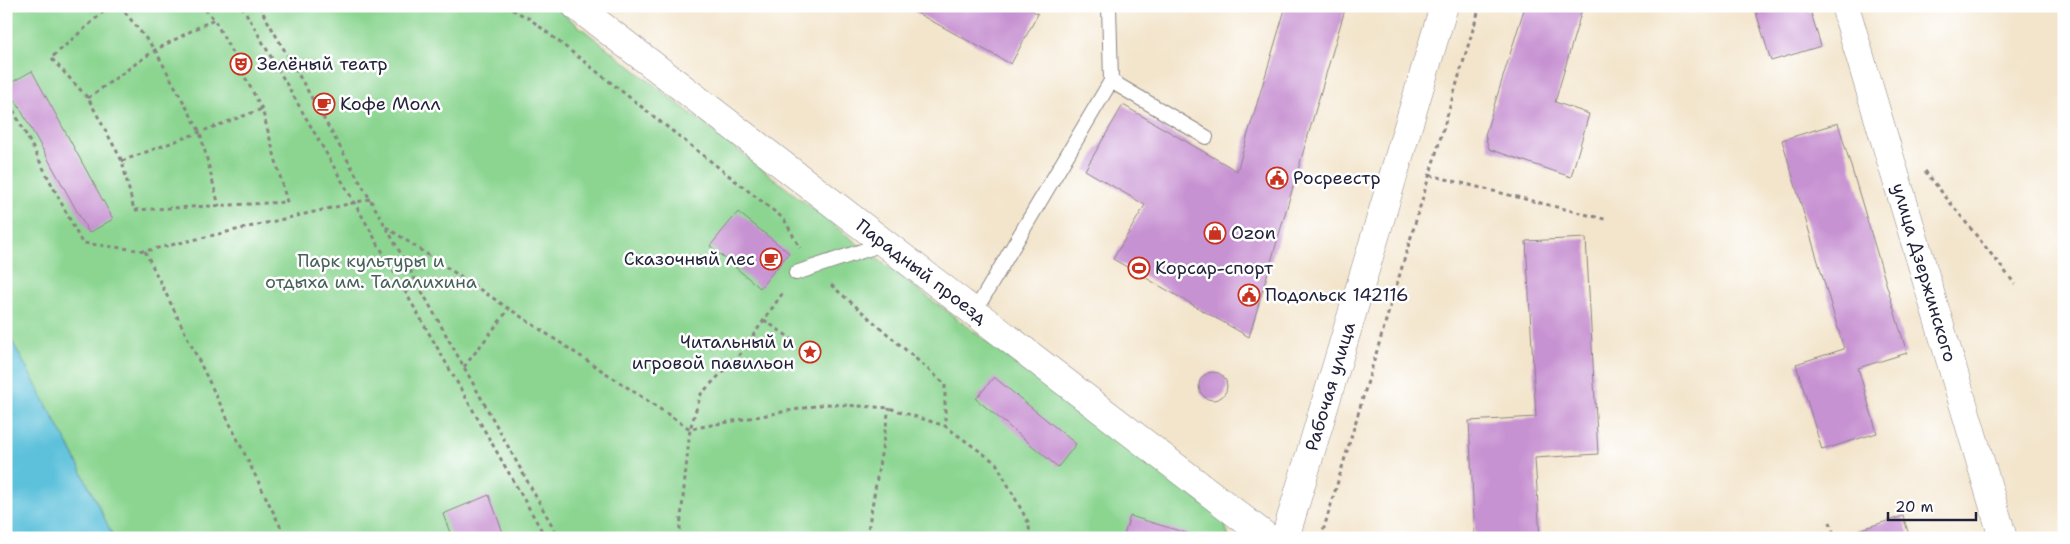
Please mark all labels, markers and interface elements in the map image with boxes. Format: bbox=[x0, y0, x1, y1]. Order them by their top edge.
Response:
theatre icon: Зелёный театр bbox=[229, 52, 253, 76]
place label: Зелёный театр bbox=[257, 52, 388, 76]
cafe icon: Кофе Молл bbox=[312, 92, 336, 116]
place label: Кофе Молл bbox=[340, 92, 441, 116]
public building icon: Росреестр bbox=[1265, 166, 1289, 190]
place label: Росреестр bbox=[1293, 166, 1381, 190]
street label: улица Дзержинского bbox=[1886, 180, 1962, 365]
street label: Парадный проезд bbox=[851, 214, 993, 330]
shop icon: Ozon bbox=[1203, 221, 1227, 245]
place label: Ozon bbox=[1231, 221, 1276, 245]
place label: Сказочный лес bbox=[624, 247, 755, 271]
cafe icon: Сказочный лес bbox=[759, 247, 783, 271]
park label: Парк культуры и отдыха им. Талалихина bbox=[265, 249, 477, 294]
sports icon: Корсар-спорт bbox=[1127, 256, 1151, 280]
place label: Корсар-спорт bbox=[1155, 256, 1274, 280]
public building icon: Подольск 142116 bbox=[1237, 283, 1261, 307]
place label: Подольск 142116 bbox=[1265, 283, 1409, 307]
street label: Рабочая улица bbox=[1300, 319, 1361, 454]
place label: Читальный и игровой павильон bbox=[632, 330, 794, 375]
place icon: Читальный и игровой павильон bbox=[798, 340, 822, 364]
scale bar bbox=[1888, 489, 1975, 521]
text: 20 m bbox=[1895, 497, 1934, 517]

